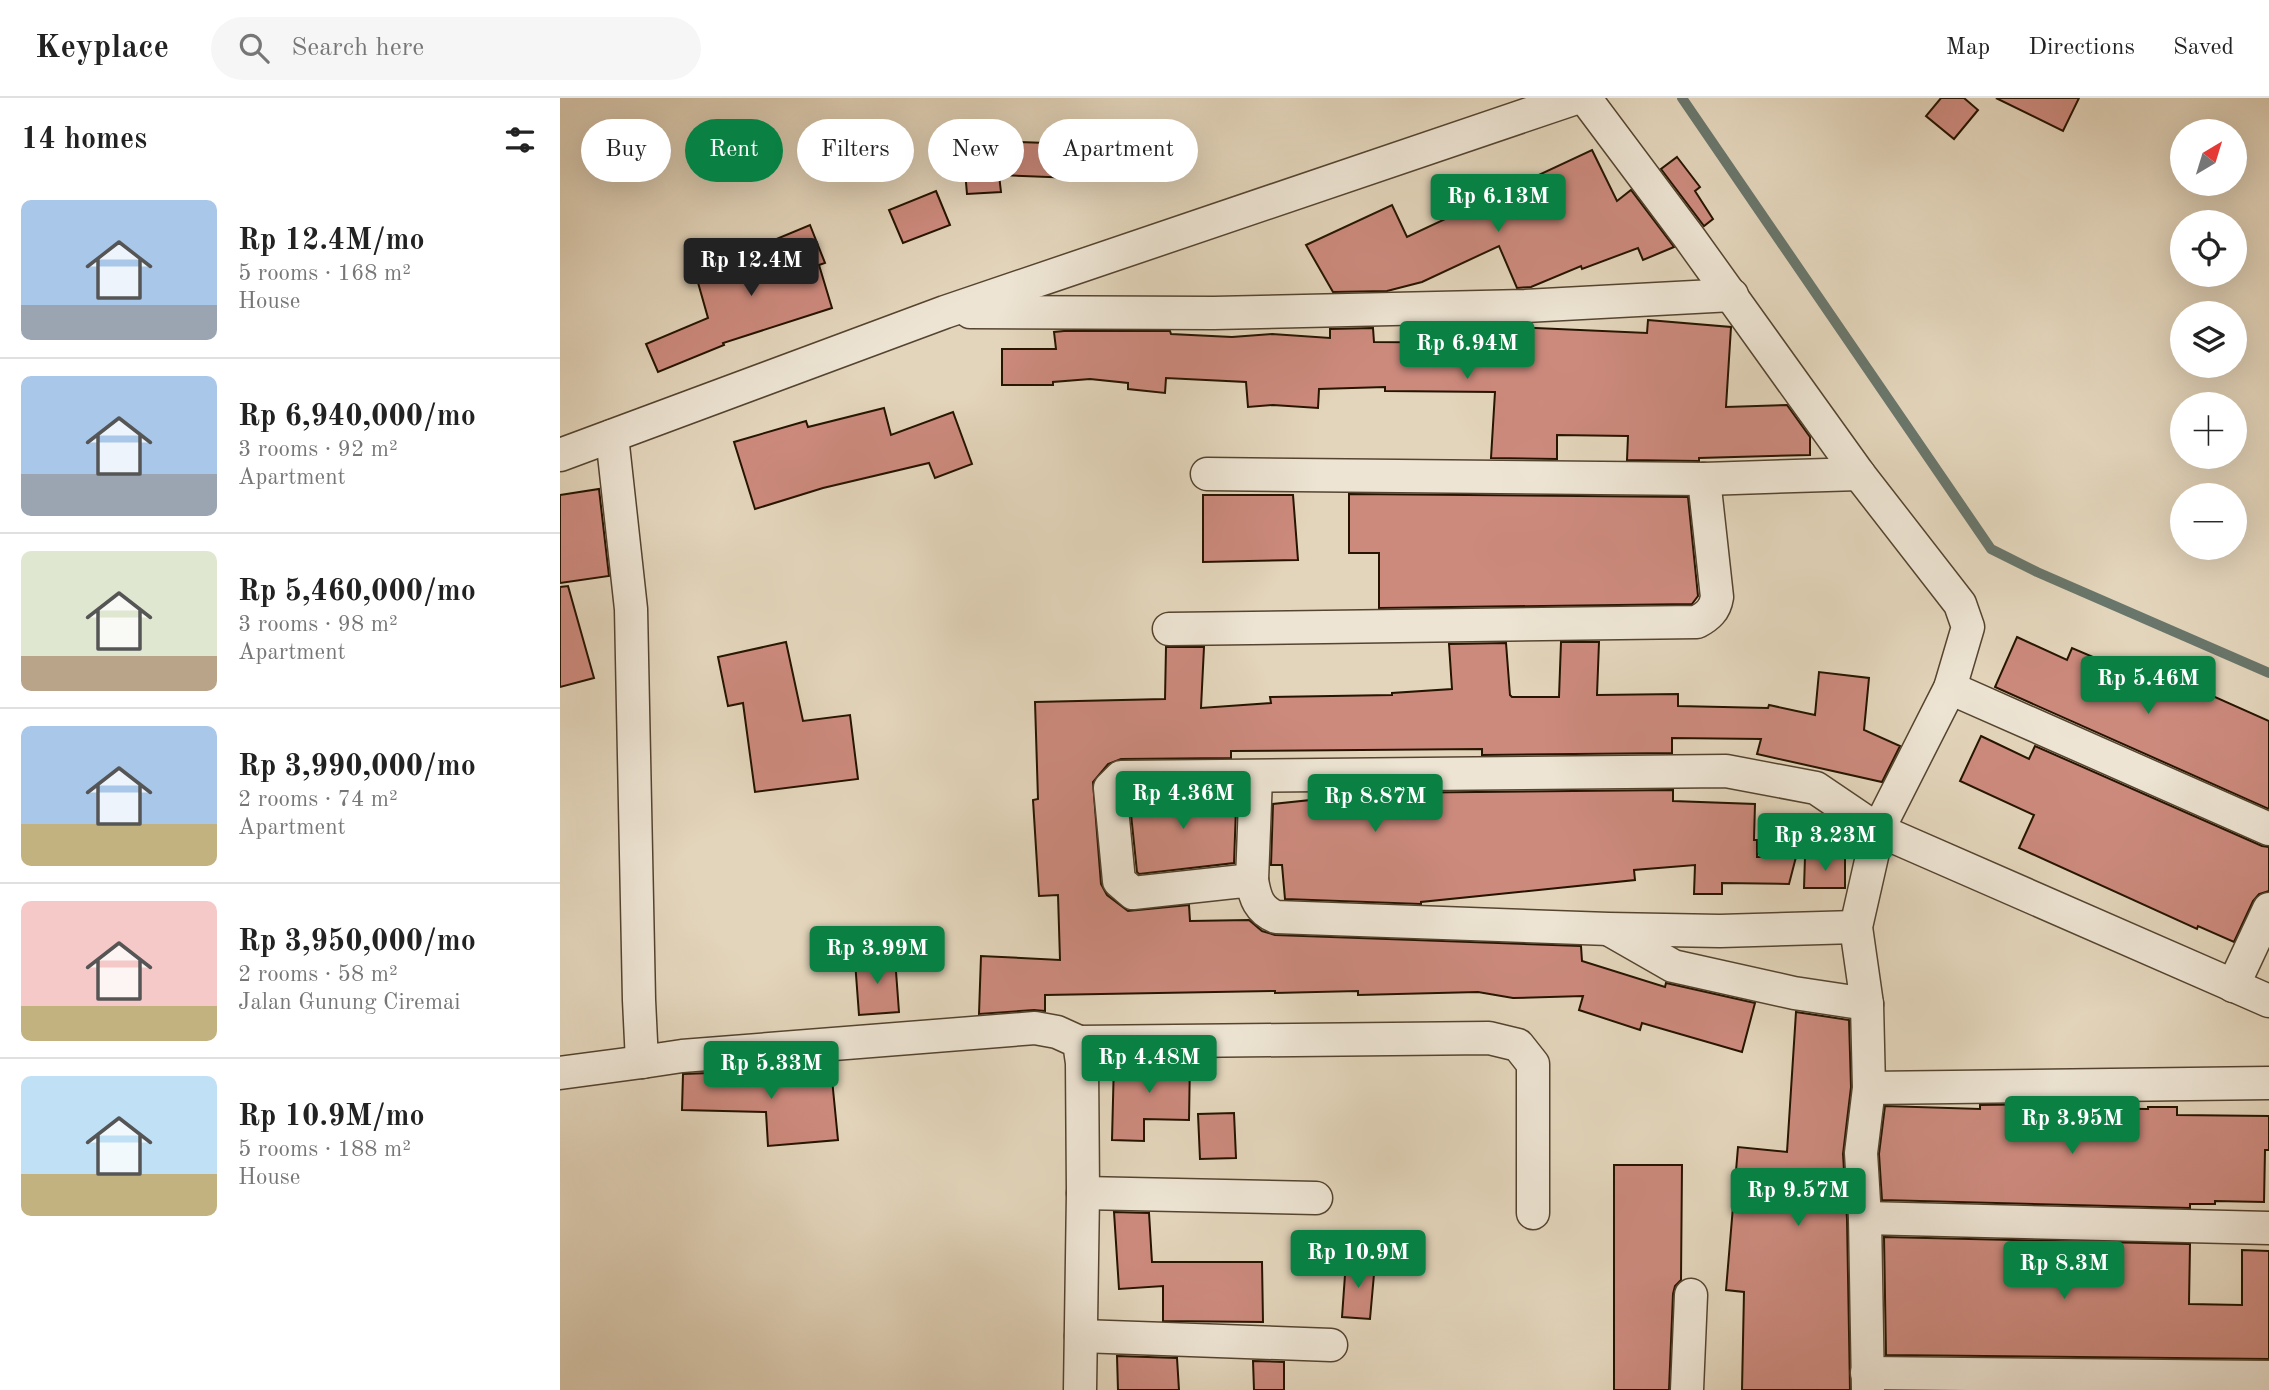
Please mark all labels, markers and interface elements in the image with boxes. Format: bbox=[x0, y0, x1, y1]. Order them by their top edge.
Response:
search box bbox=[211, 17, 701, 80]
icon: search bbox=[235, 29, 273, 67]
text: Keyplace bbox=[35, 32, 169, 65]
text: Search here bbox=[291, 35, 424, 61]
text: Map bbox=[1946, 36, 1990, 60]
text: Directions bbox=[2028, 36, 2135, 60]
text: Saved bbox=[2173, 36, 2234, 60]
chip: Buy bbox=[581, 119, 671, 182]
chip: Rent bbox=[685, 119, 783, 182]
chip: Filters bbox=[797, 119, 914, 182]
chip: New bbox=[928, 119, 1024, 182]
chip: Apartment bbox=[1038, 119, 1198, 182]
north arrow bbox=[2170, 119, 2247, 196]
map controls bbox=[2170, 119, 2247, 560]
icon: filters bbox=[501, 121, 539, 159]
text: 14 homes bbox=[21, 125, 147, 155]
pin: Rp 6.13M bbox=[1426, 174, 1570, 234]
text: Rp 6.13M bbox=[1447, 185, 1549, 208]
button: locate bbox=[2170, 210, 2247, 287]
text: Rp 12.4M/mo bbox=[238, 226, 425, 256]
icon: home bbox=[77, 228, 161, 312]
pin: Rp 12.4M bbox=[679, 238, 823, 298]
text: Rp 12.4M bbox=[700, 249, 802, 272]
text: 5 rooms · 168 m² bbox=[238, 262, 411, 285]
text: House bbox=[238, 290, 300, 313]
button: layers bbox=[2170, 301, 2247, 378]
pin: Rp 6.94M bbox=[1395, 322, 1539, 381]
text: Rp 6.94M bbox=[1416, 332, 1518, 355]
button: + bbox=[2170, 392, 2247, 469]
text: Rp 6,940,000/mo bbox=[238, 402, 476, 432]
icon: home bbox=[77, 404, 161, 488]
text: 3 rooms · 92 m² bbox=[238, 438, 398, 461]
text: Apartment bbox=[238, 466, 346, 489]
button: − bbox=[2170, 483, 2247, 560]
text: Rp 5,460,000/mo bbox=[238, 577, 476, 607]
icon: home bbox=[77, 579, 161, 663]
text: 3 rooms · 98 m² bbox=[238, 613, 398, 636]
text: Apartment bbox=[238, 641, 346, 664]
pin: Rp 5.46M bbox=[2076, 656, 2220, 716]
text: Rp 5.46M bbox=[2097, 667, 2199, 690]
text: Rp 3,990,000/mo bbox=[238, 752, 476, 782]
icon: home bbox=[77, 754, 161, 838]
pin: Rp 4.36M bbox=[1111, 772, 1255, 831]
pin: Rp 8.87M bbox=[1303, 774, 1447, 834]
text: Rp 4.36M bbox=[1132, 782, 1234, 805]
text: Rp 8.87M bbox=[1324, 785, 1426, 808]
text: 2 rooms · 74 m² bbox=[238, 788, 398, 811]
pin: Rp 3.23M bbox=[1753, 814, 1897, 873]
text: Apartment bbox=[238, 816, 346, 839]
text: Rp 3.23M bbox=[1774, 824, 1876, 847]
pin: Rp 3.99M bbox=[805, 926, 949, 986]
text: Rp 3,950,000/mo bbox=[238, 927, 476, 957]
icon: home bbox=[77, 929, 161, 1013]
text: Rp 3.99M bbox=[826, 937, 928, 960]
text: 2 rooms · 58 m² bbox=[238, 963, 398, 986]
text: Jalan Gunung Ciremai bbox=[238, 991, 461, 1014]
pin: Rp 4.48M bbox=[1077, 1035, 1221, 1095]
pin: Rp 5.33M bbox=[699, 1042, 843, 1101]
text: Rp 4.48M bbox=[1098, 1046, 1200, 1069]
text: Rp 5.33M bbox=[720, 1052, 822, 1075]
pin: Rp 3.95M bbox=[2000, 1096, 2144, 1156]
text: Rp 10.9M/mo bbox=[238, 1102, 425, 1132]
icon: home bbox=[77, 1104, 161, 1188]
text: Rp 3.95M bbox=[2021, 1107, 2123, 1130]
text: 5 rooms · 188 m² bbox=[238, 1138, 411, 1161]
text: House bbox=[238, 1166, 300, 1189]
pin: Rp 9.57M bbox=[1726, 1168, 1870, 1228]
text: Rp 9.57M bbox=[1747, 1179, 1849, 1202]
pin: Rp 10.9M bbox=[1286, 1230, 1430, 1290]
text: Rp 10.9M bbox=[1307, 1241, 1409, 1264]
pin: Rp 8.3M bbox=[1999, 1242, 2129, 1301]
text: Rp 8.3M bbox=[2019, 1252, 2109, 1275]

